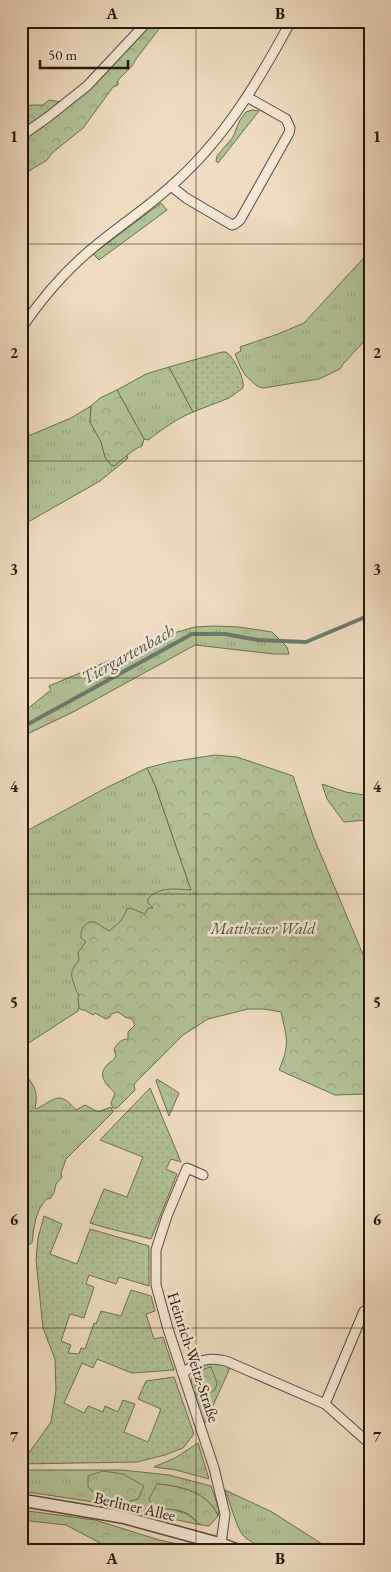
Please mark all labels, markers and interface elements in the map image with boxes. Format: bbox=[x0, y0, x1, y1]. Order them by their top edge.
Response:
text: A bbox=[105, 3, 118, 24]
text: B bbox=[275, 3, 285, 24]
scale bar bbox=[40, 38, 128, 70]
text: 50 m bbox=[48, 45, 77, 64]
text: 1 bbox=[10, 126, 18, 147]
text: 1 bbox=[373, 126, 381, 147]
text: 2 bbox=[10, 342, 19, 363]
text: 2 bbox=[373, 342, 382, 363]
text: 3 bbox=[10, 559, 18, 580]
text: 3 bbox=[373, 559, 381, 580]
water label: Tiergartenbach bbox=[77, 618, 179, 689]
text: 4 bbox=[10, 776, 19, 797]
text: 4 bbox=[373, 776, 382, 797]
park label: Mattheiser Wald bbox=[209, 918, 316, 939]
text: 5 bbox=[10, 992, 18, 1013]
text: 5 bbox=[373, 992, 381, 1013]
text: 6 bbox=[10, 1209, 19, 1230]
text: 6 bbox=[373, 1209, 382, 1230]
street label: Heinrich-Weitz-Straße bbox=[163, 1289, 225, 1425]
text: 7 bbox=[10, 1426, 19, 1447]
text: 7 bbox=[373, 1426, 382, 1447]
street label: Berliner Allee bbox=[92, 1487, 178, 1526]
text: A bbox=[105, 1548, 118, 1569]
text: B bbox=[275, 1548, 285, 1569]

